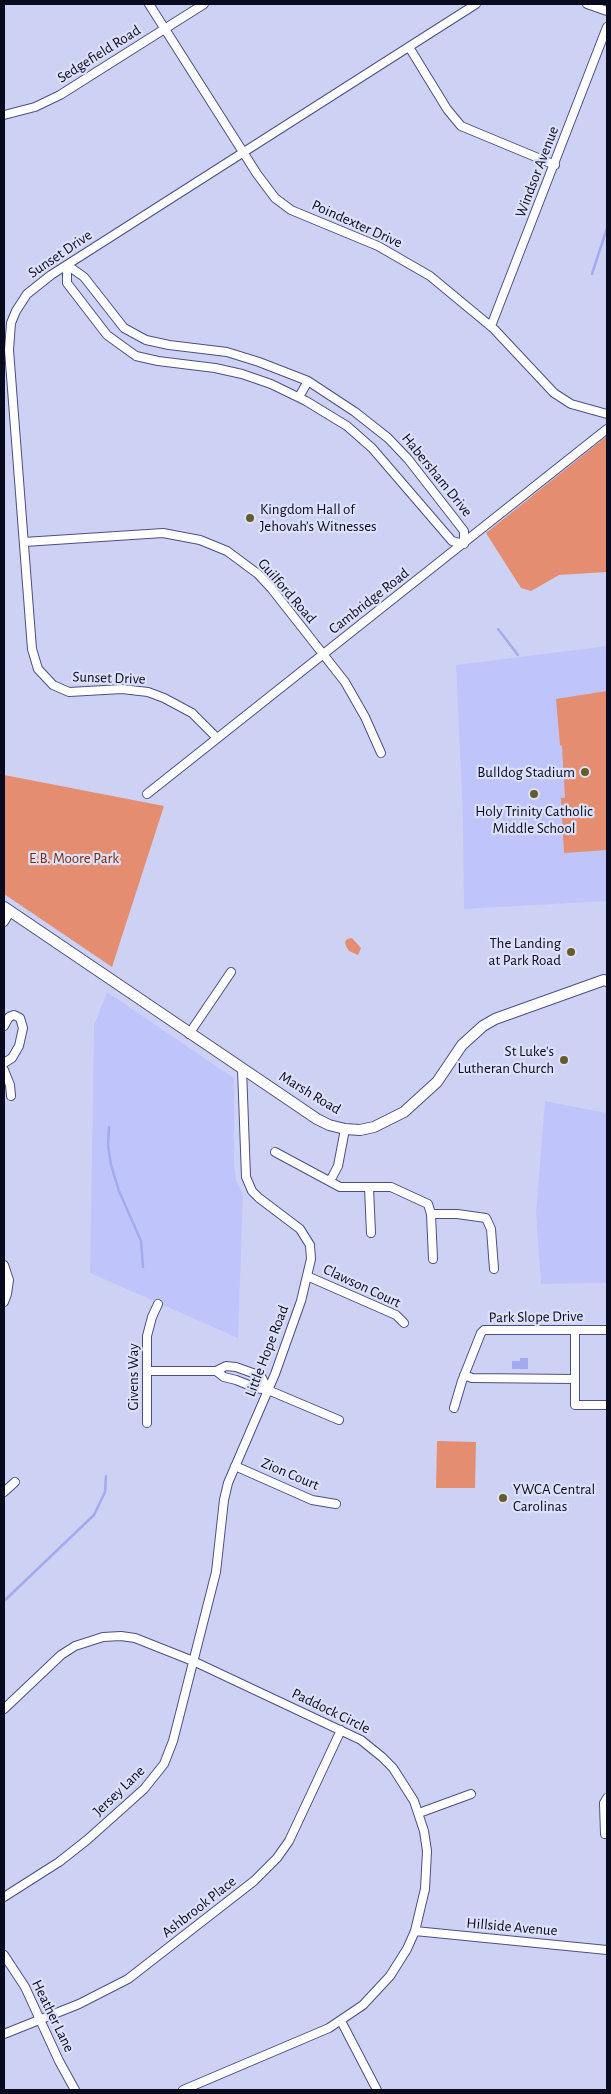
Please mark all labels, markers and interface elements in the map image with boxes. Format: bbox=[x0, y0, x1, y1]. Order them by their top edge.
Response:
street label: Sedgefield Road bbox=[54, 21, 144, 87]
street label: Windsor Avenue bbox=[511, 124, 563, 220]
street label: Poindexter Drive bbox=[309, 196, 405, 252]
street label: Sunset Drive bbox=[25, 226, 95, 282]
street label: Habersham Drive bbox=[398, 430, 476, 520]
place label: Kingdom Hall of Jehovah’s Witnesses bbox=[260, 500, 377, 535]
marker: Kingdom Hall of Jehovah’s Witnesses bbox=[244, 512, 256, 524]
street label: Guilford Road bbox=[254, 555, 320, 627]
street label: Cambridge Road bbox=[325, 564, 413, 638]
street label: Sunset Drive bbox=[72, 668, 146, 688]
place label: Bulldog Stadium bbox=[477, 763, 575, 781]
marker: Bulldog Stadium bbox=[579, 766, 591, 778]
marker: Holy Trinity Catholic Middle School bbox=[528, 788, 540, 800]
place label: Holy Trinity Catholic Middle School bbox=[475, 802, 593, 837]
park label: E.B. Moore Park bbox=[29, 849, 119, 867]
place label: The Landing at Park Road bbox=[489, 934, 561, 969]
marker: The Landing at Park Road bbox=[565, 946, 577, 958]
place label: St Luke's Lutheran Church bbox=[457, 1042, 554, 1077]
marker: St Luke's Lutheran Church bbox=[558, 1054, 570, 1066]
street label: Marsh Road bbox=[276, 1068, 344, 1118]
street label: Clawson Court bbox=[320, 1260, 404, 1312]
street label: Little Hope Road bbox=[241, 1303, 293, 1399]
street label: Park Slope Drive bbox=[489, 1307, 583, 1327]
street label: Givens Way bbox=[124, 1343, 142, 1411]
street label: Zion Court bbox=[258, 1454, 322, 1494]
place label: YWCA Central Carolinas bbox=[513, 1480, 595, 1515]
marker: YWCA Central Carolinas bbox=[497, 1492, 509, 1504]
street label: Paddock Circle bbox=[289, 1684, 373, 1738]
street label: Jersey Lane bbox=[89, 1762, 149, 1820]
street label: Ashbrook Place bbox=[158, 1872, 240, 1942]
street label: Hillside Avenue bbox=[466, 1914, 558, 1940]
street label: Heather Lane bbox=[28, 1977, 78, 2055]

